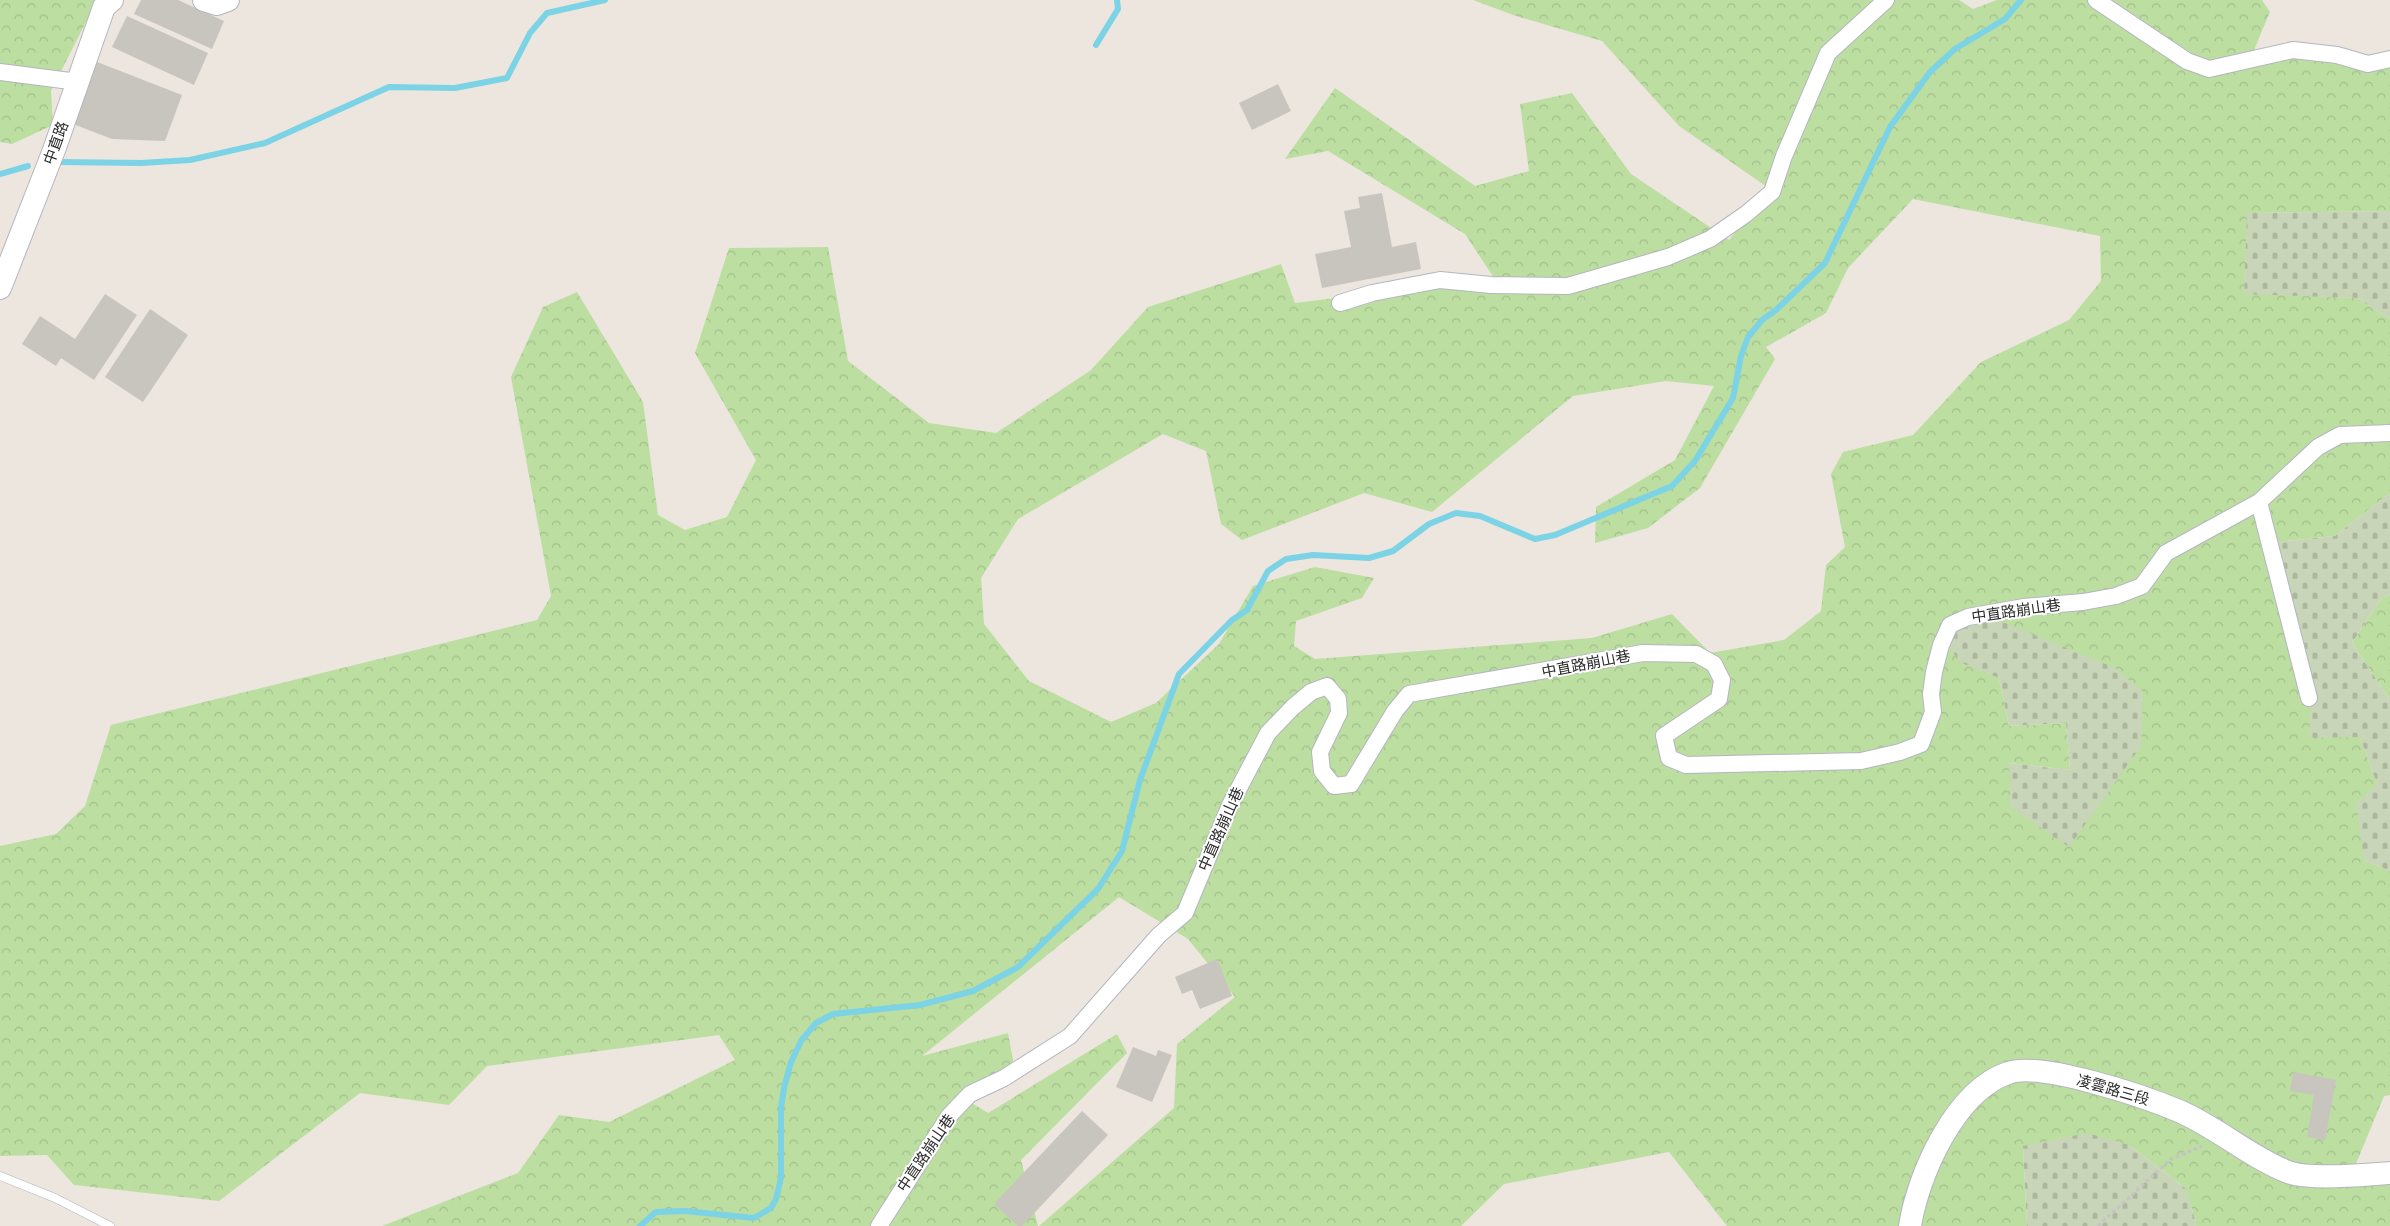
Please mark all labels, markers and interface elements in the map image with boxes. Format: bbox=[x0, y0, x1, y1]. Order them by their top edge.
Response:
street label: 中直路 bbox=[40, 119, 72, 167]
street label: 中直路崩山巷 bbox=[1970, 596, 2062, 626]
street label: 中直路崩山巷 bbox=[1540, 647, 1632, 681]
street label: 中直路崩山巷 bbox=[1194, 784, 1248, 874]
street label: 凌雲路三段 bbox=[2074, 1071, 2152, 1109]
street label: 中直路崩山巷 bbox=[893, 1111, 959, 1195]

